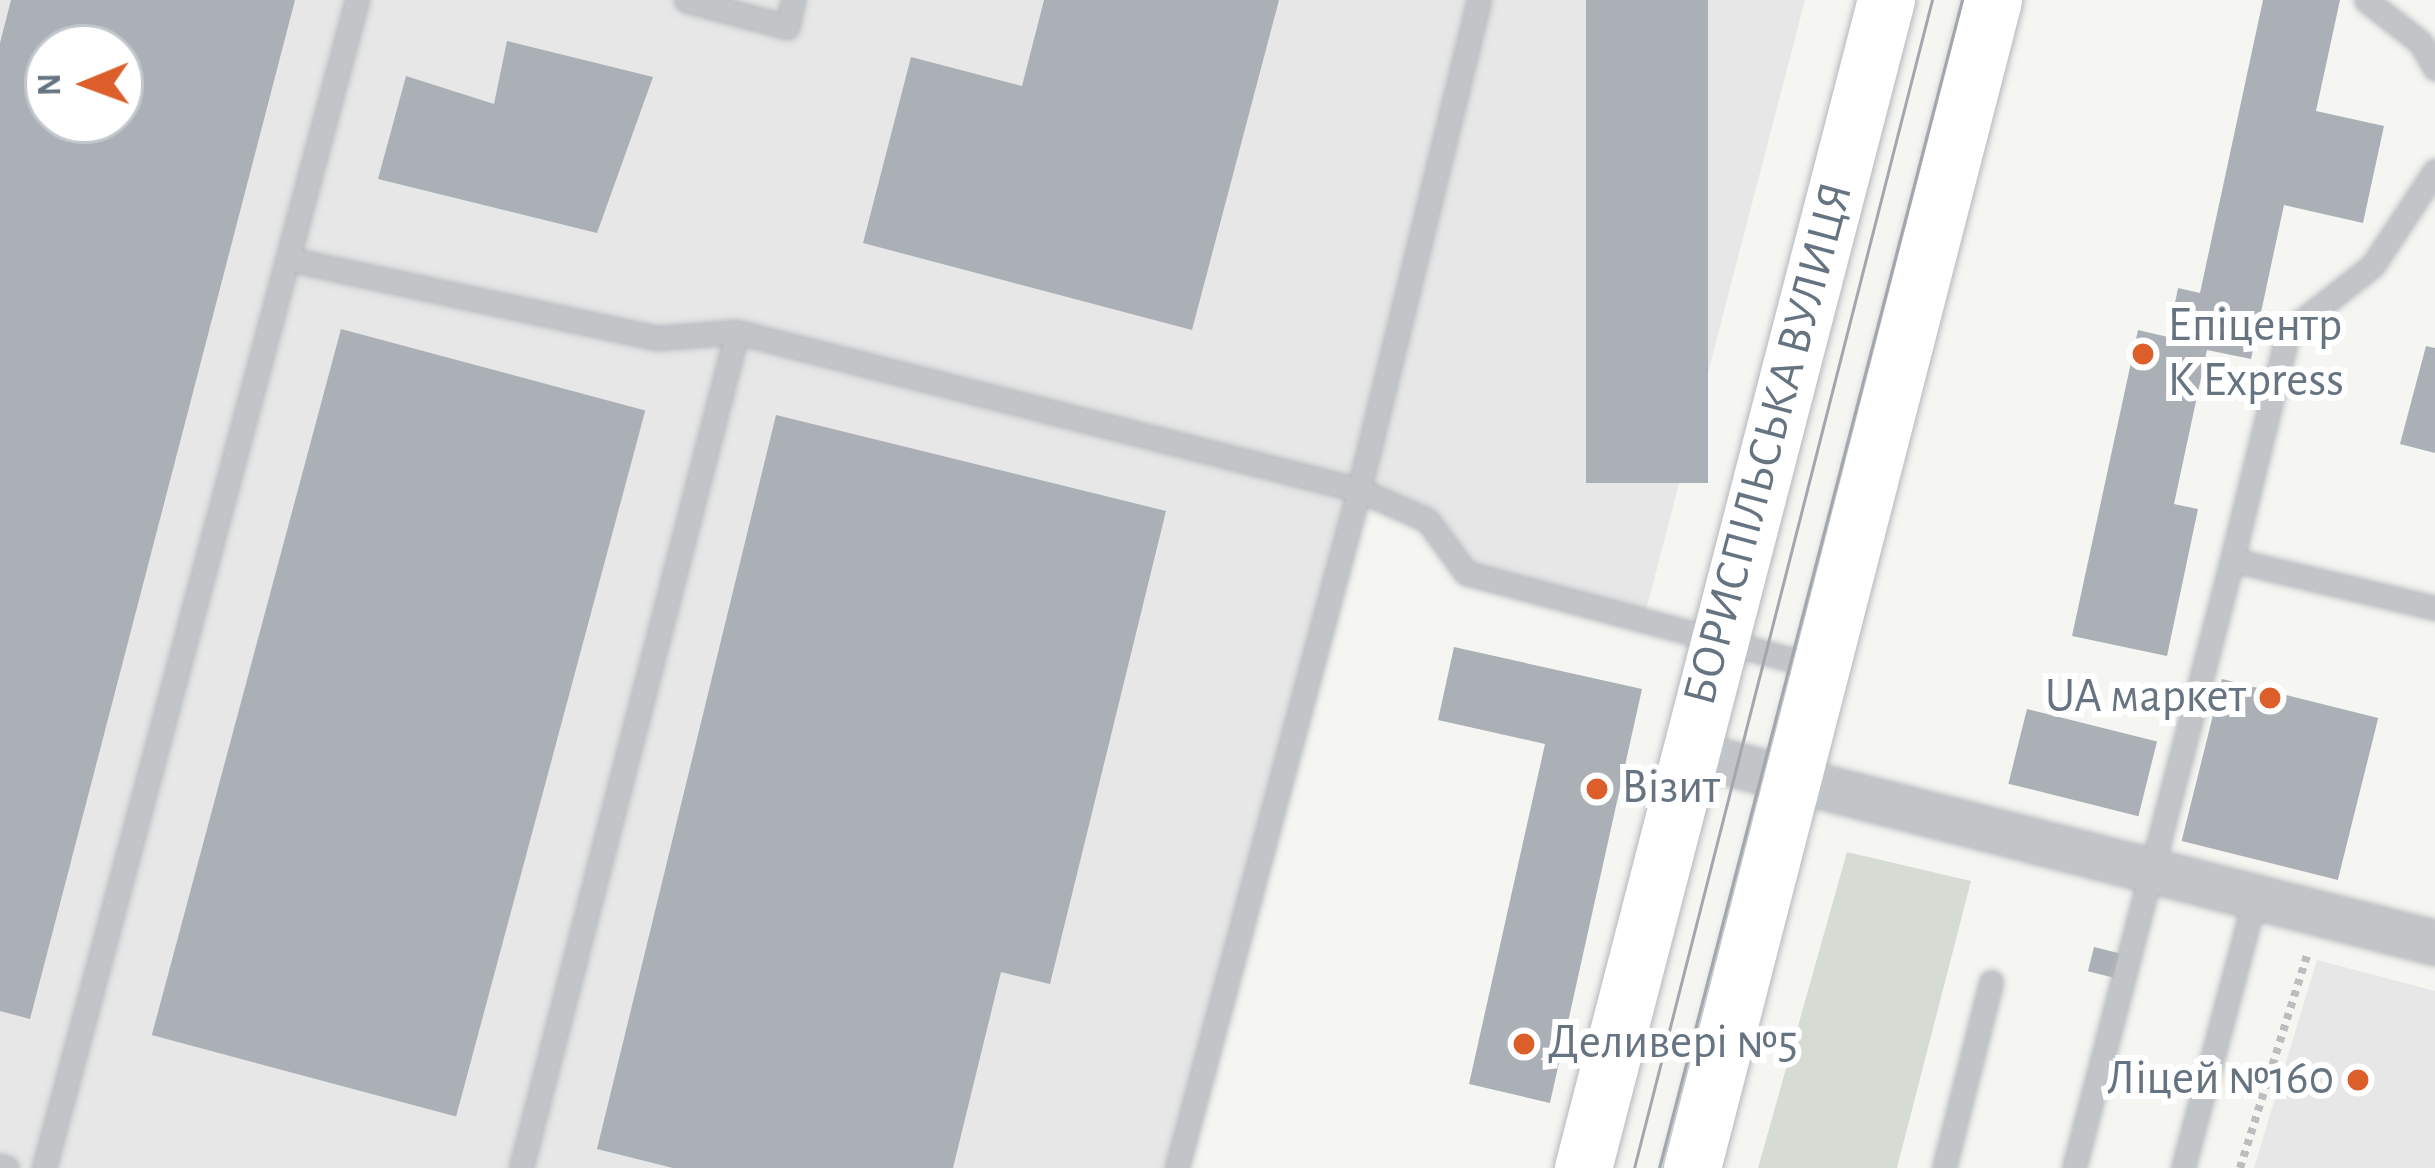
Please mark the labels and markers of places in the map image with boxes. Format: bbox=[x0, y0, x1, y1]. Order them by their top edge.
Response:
place label: Епіцентр К Express bbox=[2167, 297, 2344, 410]
marker: Епіцентр К Express bbox=[2130, 341, 2156, 367]
place label: UA маркет bbox=[2045, 669, 2246, 727]
marker: UA маркет bbox=[2257, 685, 2283, 711]
place label: Візит bbox=[1621, 760, 1720, 818]
marker: Візит bbox=[1584, 776, 1610, 802]
place label: Деливері №5 bbox=[1548, 1015, 1798, 1073]
marker: Деливері №5 bbox=[1511, 1031, 1537, 1057]
place label: Ліцей №160 bbox=[2107, 1051, 2334, 1109]
marker: Ліцей №160 bbox=[2345, 1067, 2371, 1093]

